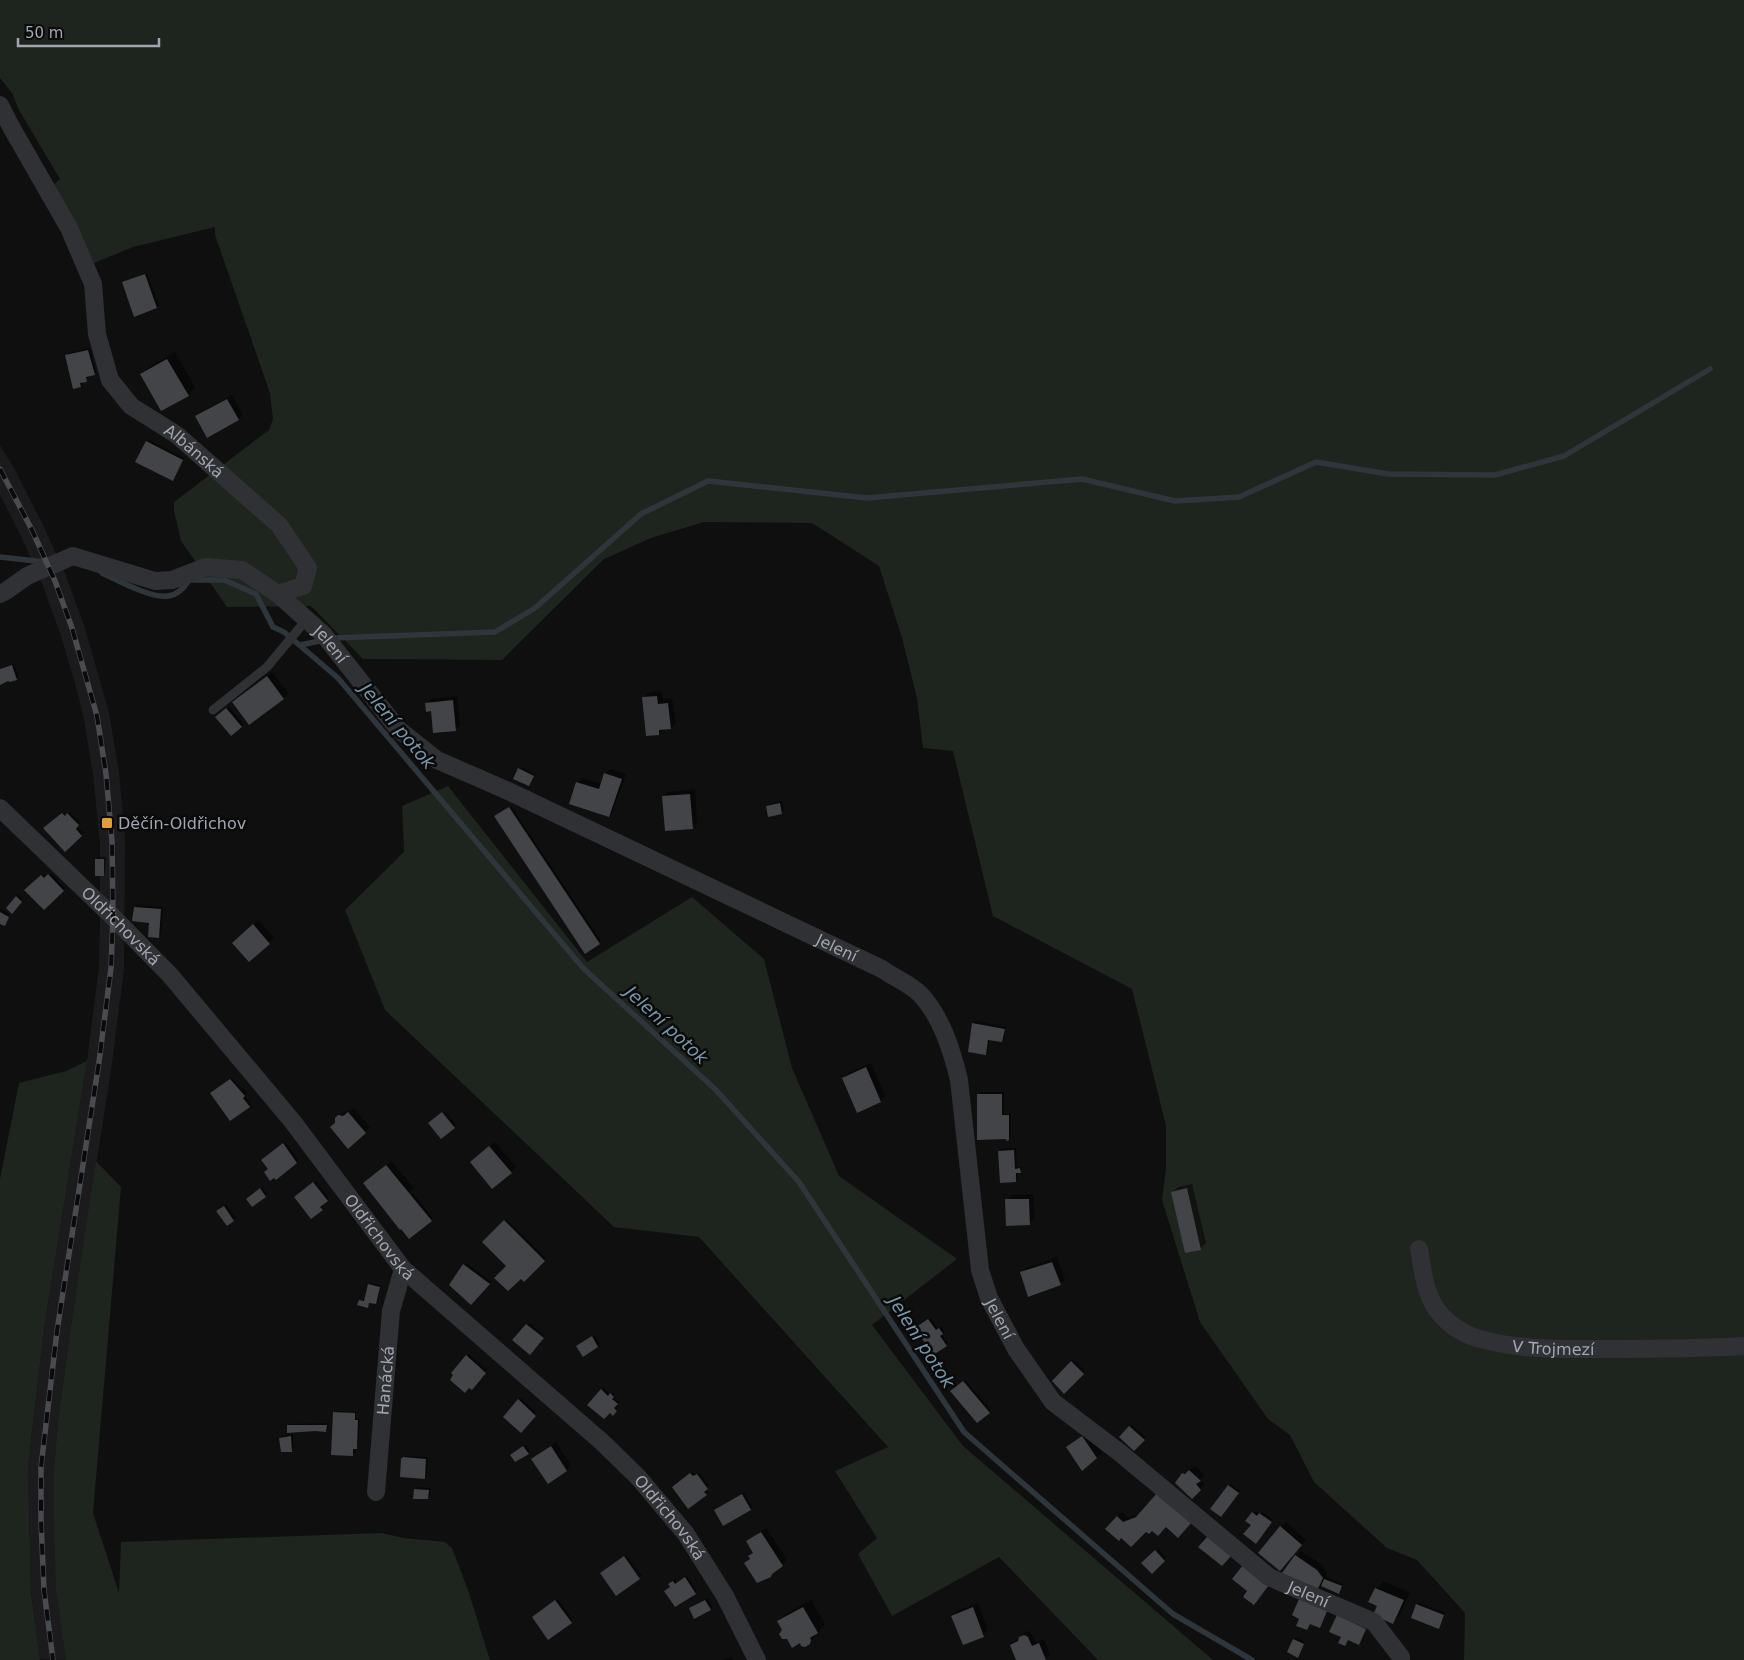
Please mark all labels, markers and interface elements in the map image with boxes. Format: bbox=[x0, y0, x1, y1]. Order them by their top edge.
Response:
scale bar bbox=[18, 15, 159, 47]
text: 50 m bbox=[25, 24, 63, 42]
street label: Albánská bbox=[161, 420, 228, 482]
street label: Jelení bbox=[309, 620, 352, 667]
water label: Jelení potok bbox=[354, 677, 441, 774]
place label: Děčín-Oldřichov bbox=[118, 814, 246, 833]
marker: Děčín-Oldřichov bbox=[100, 816, 114, 830]
street label: Oldřichovská bbox=[78, 883, 164, 969]
street label: Jelení bbox=[812, 929, 861, 966]
water label: Jelení potok bbox=[619, 979, 714, 1070]
street label: Oldřichovská bbox=[341, 1190, 418, 1284]
water label: Jelení potok bbox=[883, 1290, 960, 1393]
street label: Jelení bbox=[981, 1294, 1019, 1343]
street label: V Trojmezí bbox=[1511, 1336, 1595, 1359]
street label: Hanácká bbox=[373, 1345, 398, 1416]
street label: Oldřichovská bbox=[631, 1471, 709, 1563]
street label: Jelení bbox=[1284, 1576, 1333, 1611]

